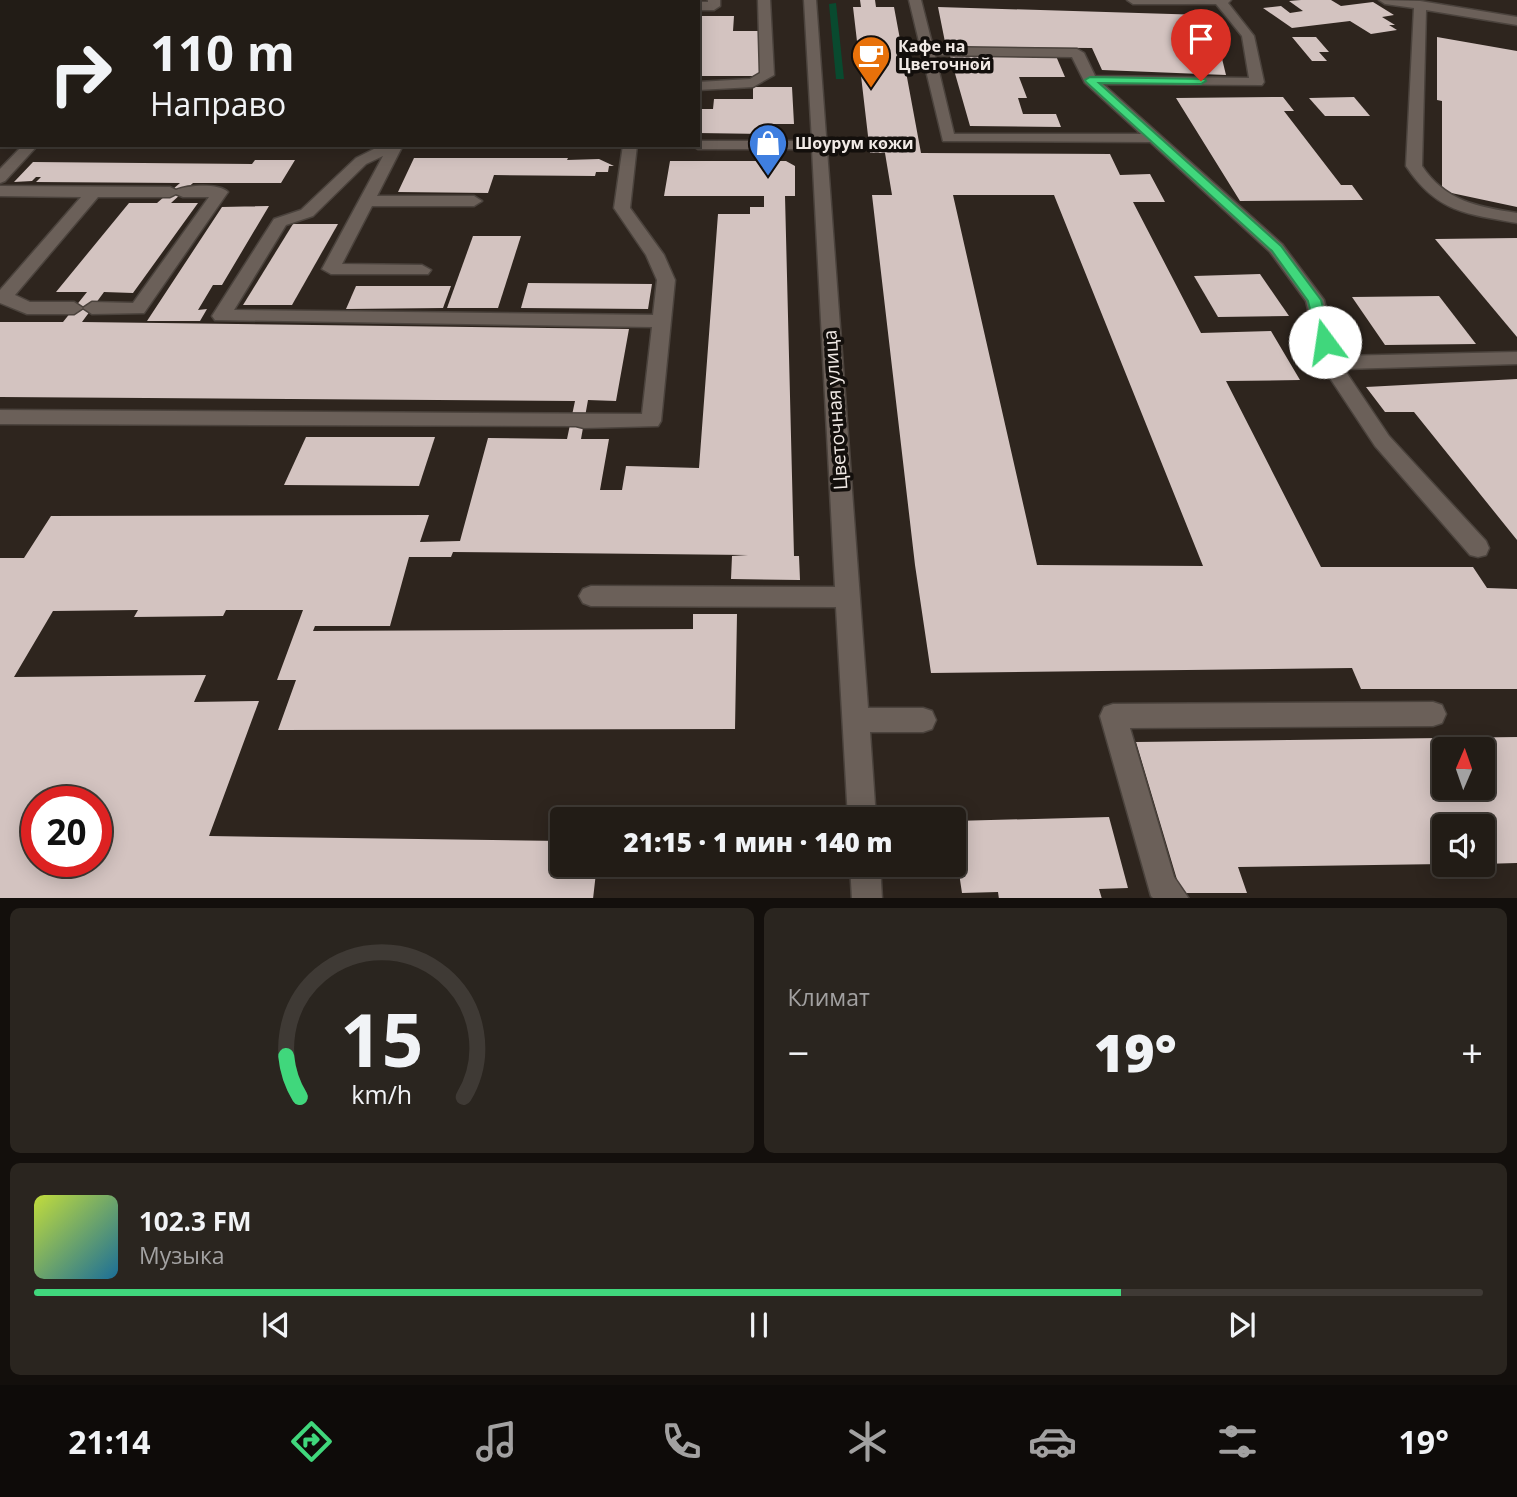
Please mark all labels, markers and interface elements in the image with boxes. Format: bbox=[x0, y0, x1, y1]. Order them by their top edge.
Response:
pin bbox=[1171, 9, 1231, 81]
text: 110 m bbox=[150, 19, 295, 85]
icon: arrive bbox=[1182, 20, 1220, 58]
icon: right bbox=[35, 28, 126, 119]
cafe icon: Кафе на Цветочной bbox=[850, 34, 892, 89]
place label: Кафе на Цветочной bbox=[898, 35, 991, 75]
text: Направо bbox=[150, 82, 286, 125]
shop icon: Шоурум кожи bbox=[747, 122, 789, 177]
place label: Шоурум кожи bbox=[795, 132, 913, 154]
position arrow bbox=[1288, 305, 1362, 379]
street label: Цветочная улица bbox=[816, 329, 854, 491]
north arrow bbox=[1432, 737, 1494, 800]
map controls bbox=[1432, 737, 1495, 877]
speed limit sign: 20 bbox=[21, 786, 112, 877]
button: sound bbox=[1432, 814, 1495, 877]
text: 21:15 · 1 мин · 140 m bbox=[623, 824, 893, 860]
text: Климат bbox=[788, 981, 870, 1013]
text: 15 bbox=[340, 989, 423, 1088]
text: 19° bbox=[1094, 1016, 1177, 1087]
text: − bbox=[788, 1026, 809, 1078]
text: + bbox=[1461, 1026, 1483, 1078]
text: km/h bbox=[351, 1076, 412, 1110]
text: 102.3 FM bbox=[139, 1203, 251, 1239]
text: Музыка bbox=[139, 1239, 225, 1271]
icon: previous bbox=[257, 1306, 295, 1344]
icon: pause bbox=[740, 1306, 778, 1344]
icon: next bbox=[1223, 1306, 1261, 1344]
icon: directions bbox=[287, 1417, 336, 1466]
icon: music bbox=[472, 1417, 521, 1466]
icon: phone bbox=[657, 1417, 706, 1466]
icon: climate bbox=[843, 1417, 892, 1466]
icon: car bbox=[1028, 1417, 1077, 1466]
icon: filters bbox=[1213, 1417, 1262, 1466]
text: 21:14 bbox=[68, 1420, 150, 1463]
text: 19° bbox=[1399, 1420, 1449, 1463]

